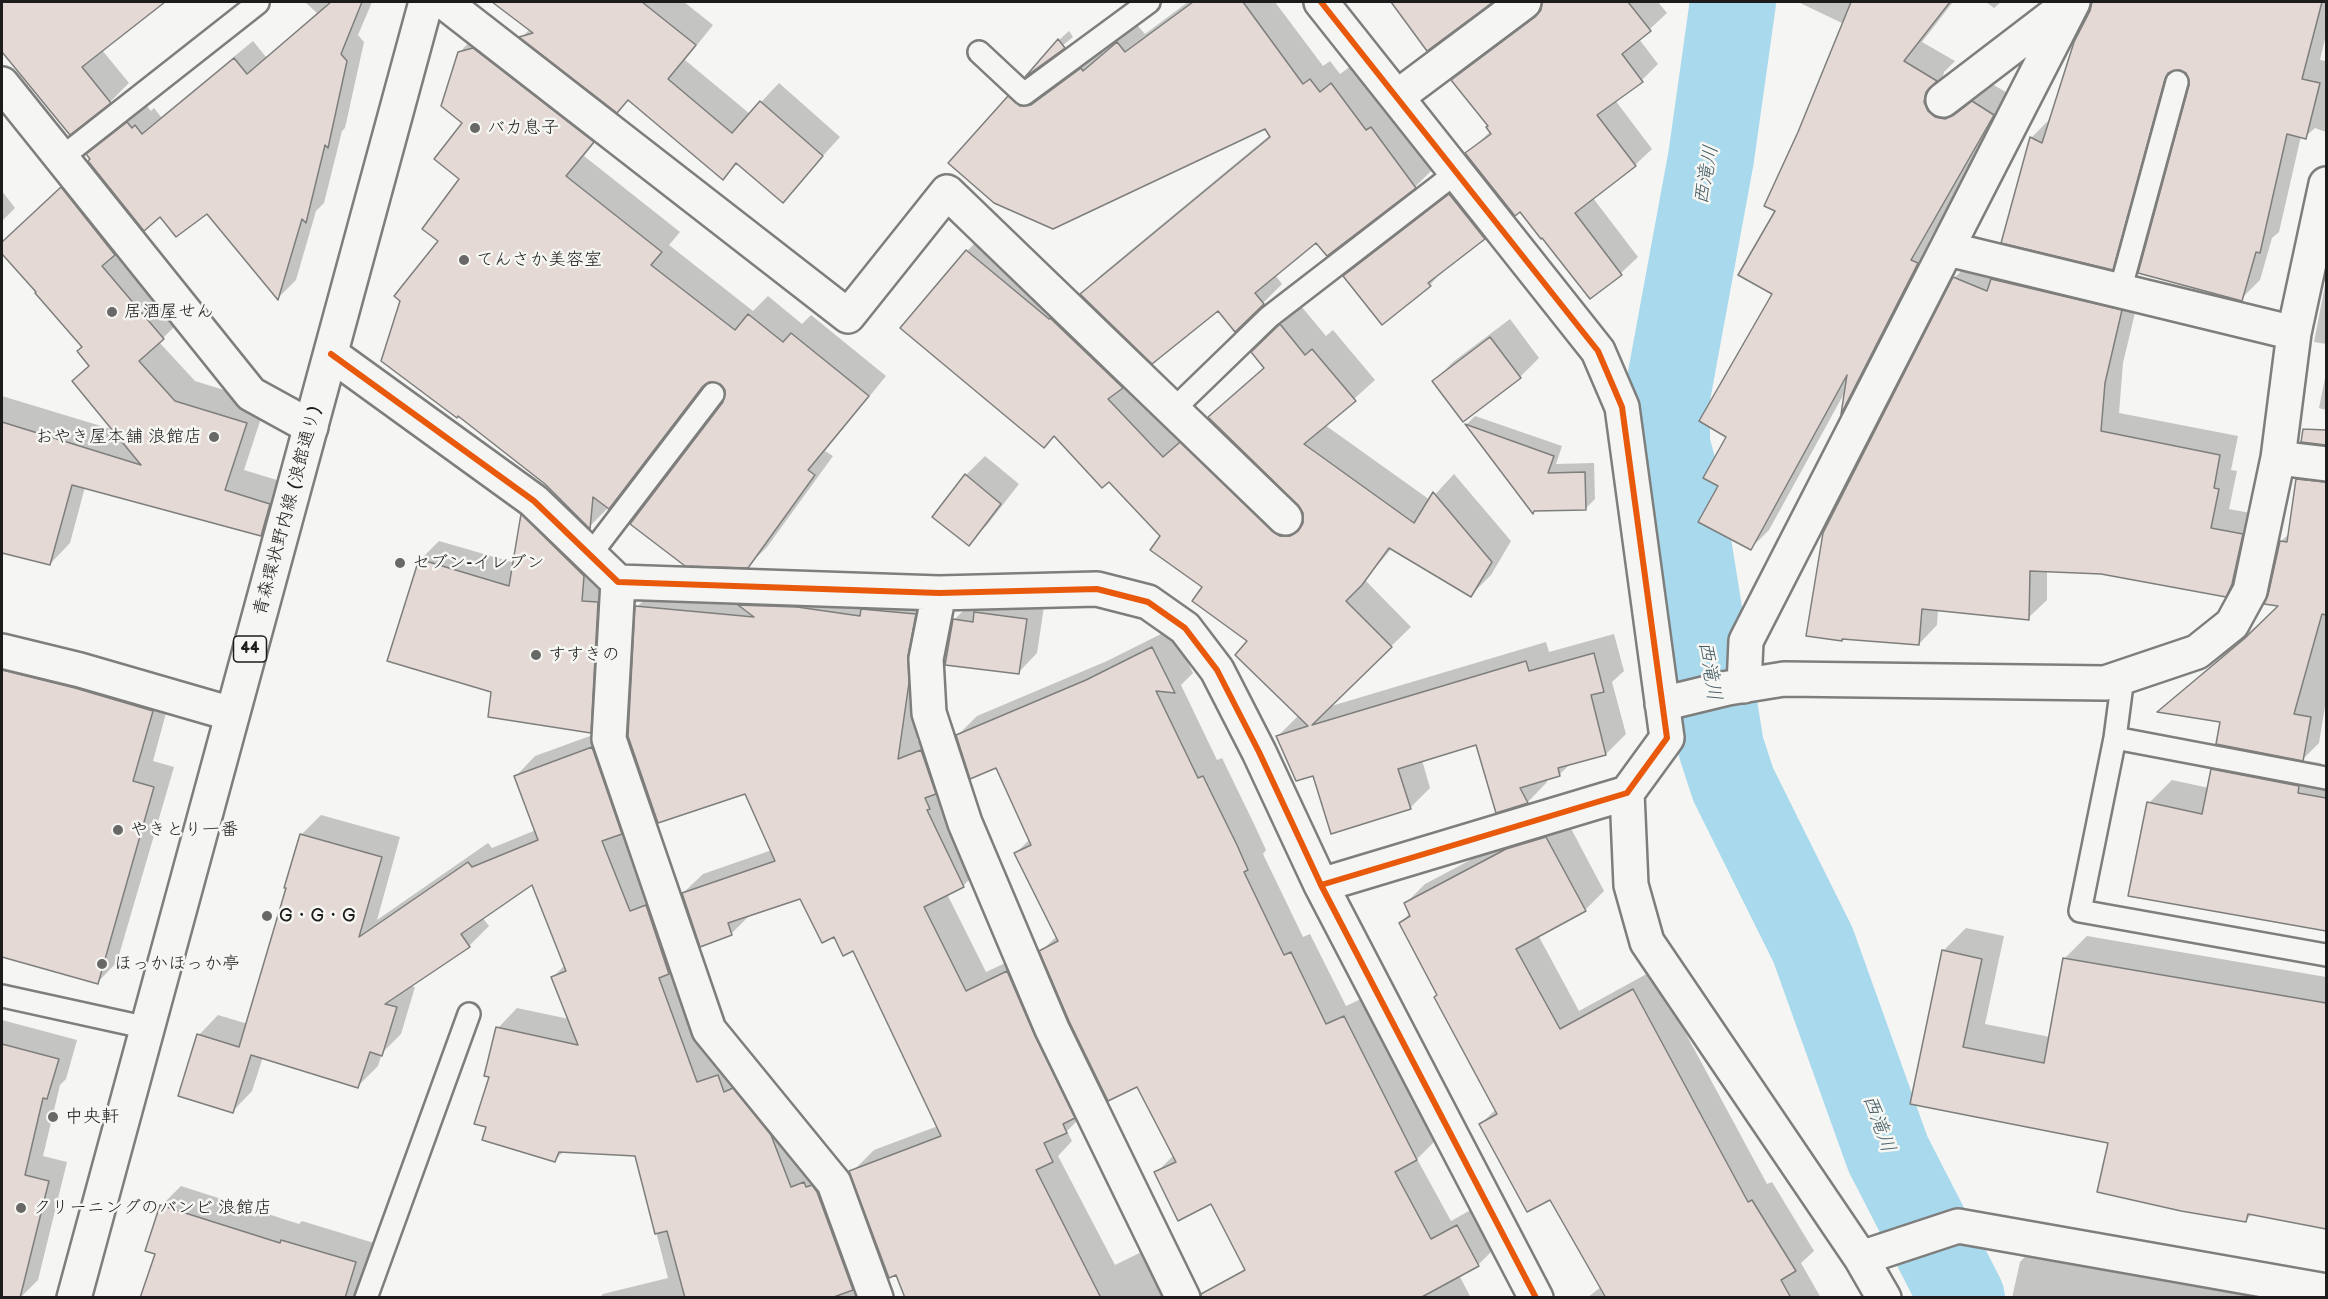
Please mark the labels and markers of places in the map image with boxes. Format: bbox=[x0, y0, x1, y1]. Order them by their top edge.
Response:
place label: バカ息子 bbox=[487, 117, 559, 139]
marker: バカ息子 bbox=[468, 121, 482, 135]
place label: てんさか美容室 bbox=[476, 249, 602, 271]
marker: てんさか美容室 bbox=[457, 253, 471, 267]
place label: 居酒屋せん bbox=[124, 301, 214, 323]
marker: 居酒屋せん bbox=[105, 305, 119, 319]
place label: おやき屋本舗 浪館店 bbox=[35, 426, 202, 448]
marker: おやき屋本舗 浪館店 bbox=[207, 430, 221, 444]
place label: セブン-イレブン bbox=[412, 552, 545, 574]
marker: セブン-イレブン bbox=[393, 556, 407, 570]
place label: すすきの bbox=[548, 644, 620, 666]
marker: すすきの bbox=[529, 648, 543, 662]
place label: やきとり一番 bbox=[130, 819, 238, 841]
marker: やきとり一番 bbox=[111, 823, 125, 837]
place label: G・G・G bbox=[279, 905, 355, 927]
marker: G・G・G bbox=[260, 909, 274, 923]
place label: ほっかほっか亭 bbox=[114, 953, 240, 975]
marker: ほっかほっか亭 bbox=[95, 957, 109, 971]
place label: 中央軒 bbox=[65, 1106, 119, 1128]
marker: 中央軒 bbox=[46, 1110, 60, 1124]
place label: クリーニングのバンビ 浪館店 bbox=[33, 1197, 272, 1219]
marker: クリーニングのバンビ 浪館店 bbox=[14, 1201, 28, 1215]

